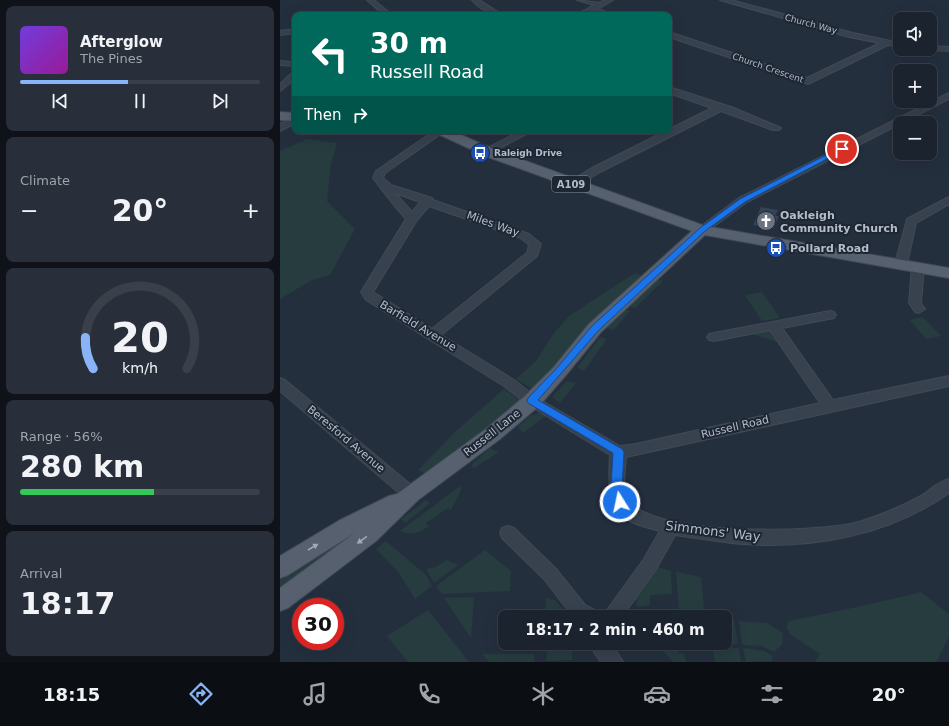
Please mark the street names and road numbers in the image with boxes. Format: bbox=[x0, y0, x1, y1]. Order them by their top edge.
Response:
street label: Church Way bbox=[784, 12, 839, 36]
street label: Church Crescent bbox=[731, 51, 805, 85]
road number: A109 bbox=[552, 176, 590, 192]
street label: Miles Way bbox=[465, 208, 522, 240]
street label: Barfield Avenue bbox=[377, 298, 459, 354]
street label: Beresford Avenue bbox=[305, 403, 388, 475]
street label: Russell Lane bbox=[461, 407, 523, 459]
street label: Russell Road bbox=[700, 413, 770, 441]
street label: Simmons' Way bbox=[665, 518, 762, 544]

